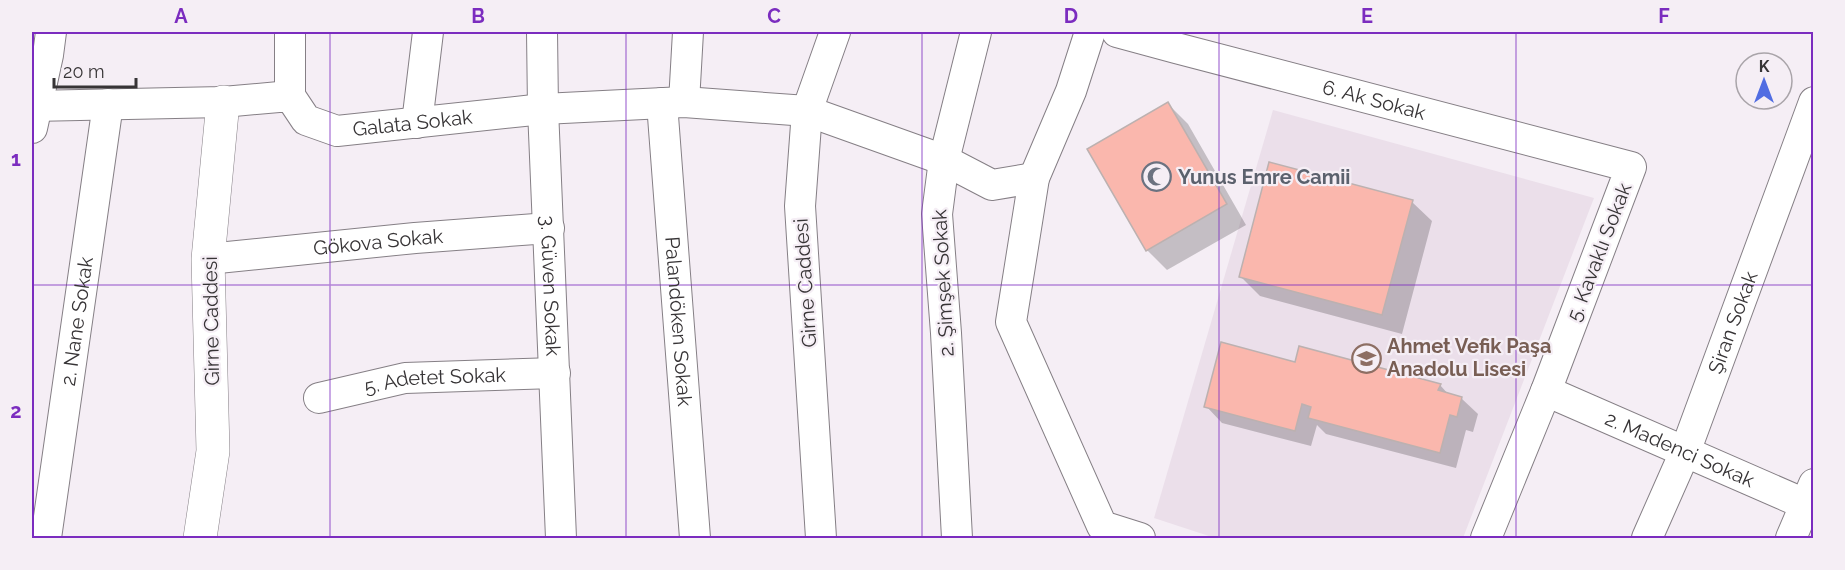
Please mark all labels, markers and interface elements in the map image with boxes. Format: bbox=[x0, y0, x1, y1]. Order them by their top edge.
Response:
text: A bbox=[174, 4, 188, 28]
text: B bbox=[471, 4, 485, 28]
text: C bbox=[767, 4, 781, 28]
text: D bbox=[1064, 4, 1078, 28]
text: E bbox=[1361, 4, 1373, 28]
text: F bbox=[1658, 4, 1670, 28]
scale bar bbox=[54, 51, 136, 89]
north arrow bbox=[1734, 51, 1794, 111]
text: K bbox=[1759, 57, 1770, 76]
text: 20 m bbox=[63, 61, 105, 82]
street label: 6. Ak Sokak bbox=[1320, 75, 1429, 125]
street label: Galata Sokak bbox=[351, 105, 474, 141]
text: 1 bbox=[11, 147, 21, 171]
mosque icon: Yunus Emre Camii bbox=[1141, 161, 1173, 193]
place label: Yunus Emre Camii bbox=[1178, 165, 1350, 189]
street label: 5. Kavaklı Sokak bbox=[1562, 179, 1637, 325]
street label: 2. Şimşek Sokak bbox=[927, 208, 959, 357]
street label: 3. Güven Sokak bbox=[535, 215, 565, 357]
street label: Girne Caddesi bbox=[789, 218, 821, 348]
street label: Gökova Sokak bbox=[312, 224, 444, 260]
street label: Palandöken Sokak bbox=[660, 236, 697, 408]
street label: 2. Nane Sokak bbox=[56, 255, 98, 387]
street label: Girne Caddesi bbox=[198, 256, 224, 386]
street label: Şiran Sokak bbox=[1703, 268, 1763, 377]
place label: Ahmet Vefik Paşa Anadolu Lisesi bbox=[1387, 334, 1551, 381]
school or university icon: Ahmet Vefik Paşa Anadolu Lisesi bbox=[1350, 342, 1382, 374]
street label: 5. Adetet Sokak bbox=[362, 363, 507, 399]
text: 2 bbox=[10, 399, 22, 423]
street label: 2. Madenci Sokak bbox=[1602, 406, 1758, 493]

